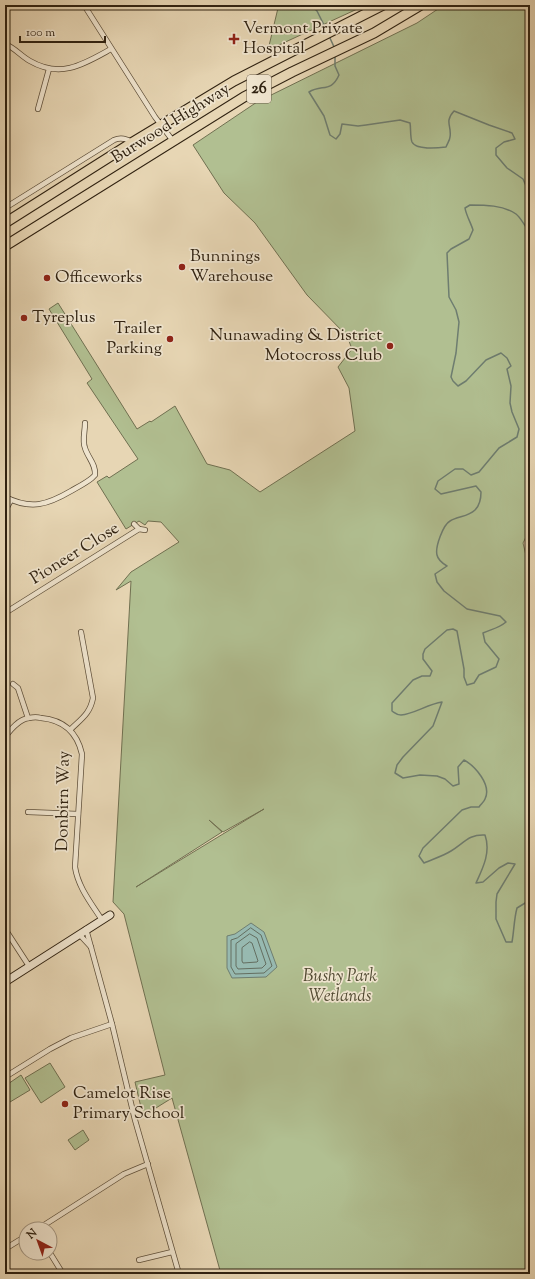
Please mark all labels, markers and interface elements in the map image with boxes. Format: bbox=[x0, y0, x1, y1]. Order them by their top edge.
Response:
place label: Vermont Private Hospital bbox=[243, 17, 363, 61]
scale bar bbox=[20, 18, 105, 44]
text: 100 m bbox=[26, 24, 55, 42]
marker: Vermont Private Hospital bbox=[228, 33, 240, 45]
road number: 26 bbox=[247, 75, 271, 103]
street label: Burwood Highway bbox=[107, 78, 235, 170]
place label: Bunnings Warehouse bbox=[190, 245, 273, 289]
marker: Bunnings Warehouse bbox=[177, 262, 187, 272]
place label: Officeworks bbox=[55, 266, 143, 290]
marker: Officeworks bbox=[42, 273, 52, 283]
place label: Tyreplus bbox=[32, 306, 96, 330]
marker: Tyreplus bbox=[19, 313, 29, 323]
place label: Trailer Parking bbox=[106, 317, 163, 361]
place label: Nunawading & District Motocross Club bbox=[210, 324, 382, 368]
marker: Trailer Parking bbox=[165, 334, 175, 344]
marker: Nunawading & District Motocross Club bbox=[385, 341, 395, 351]
street label: Pioneer Close bbox=[26, 517, 124, 591]
street label: Donbirn Way bbox=[51, 750, 77, 852]
park label: Bushy Park Wetlands bbox=[303, 965, 377, 1009]
place label: Camelot Rise Primary School bbox=[73, 1082, 185, 1126]
marker: Camelot Rise Primary School bbox=[60, 1099, 70, 1109]
north arrow bbox=[18, 1221, 58, 1261]
text: N bbox=[23, 1225, 41, 1244]

